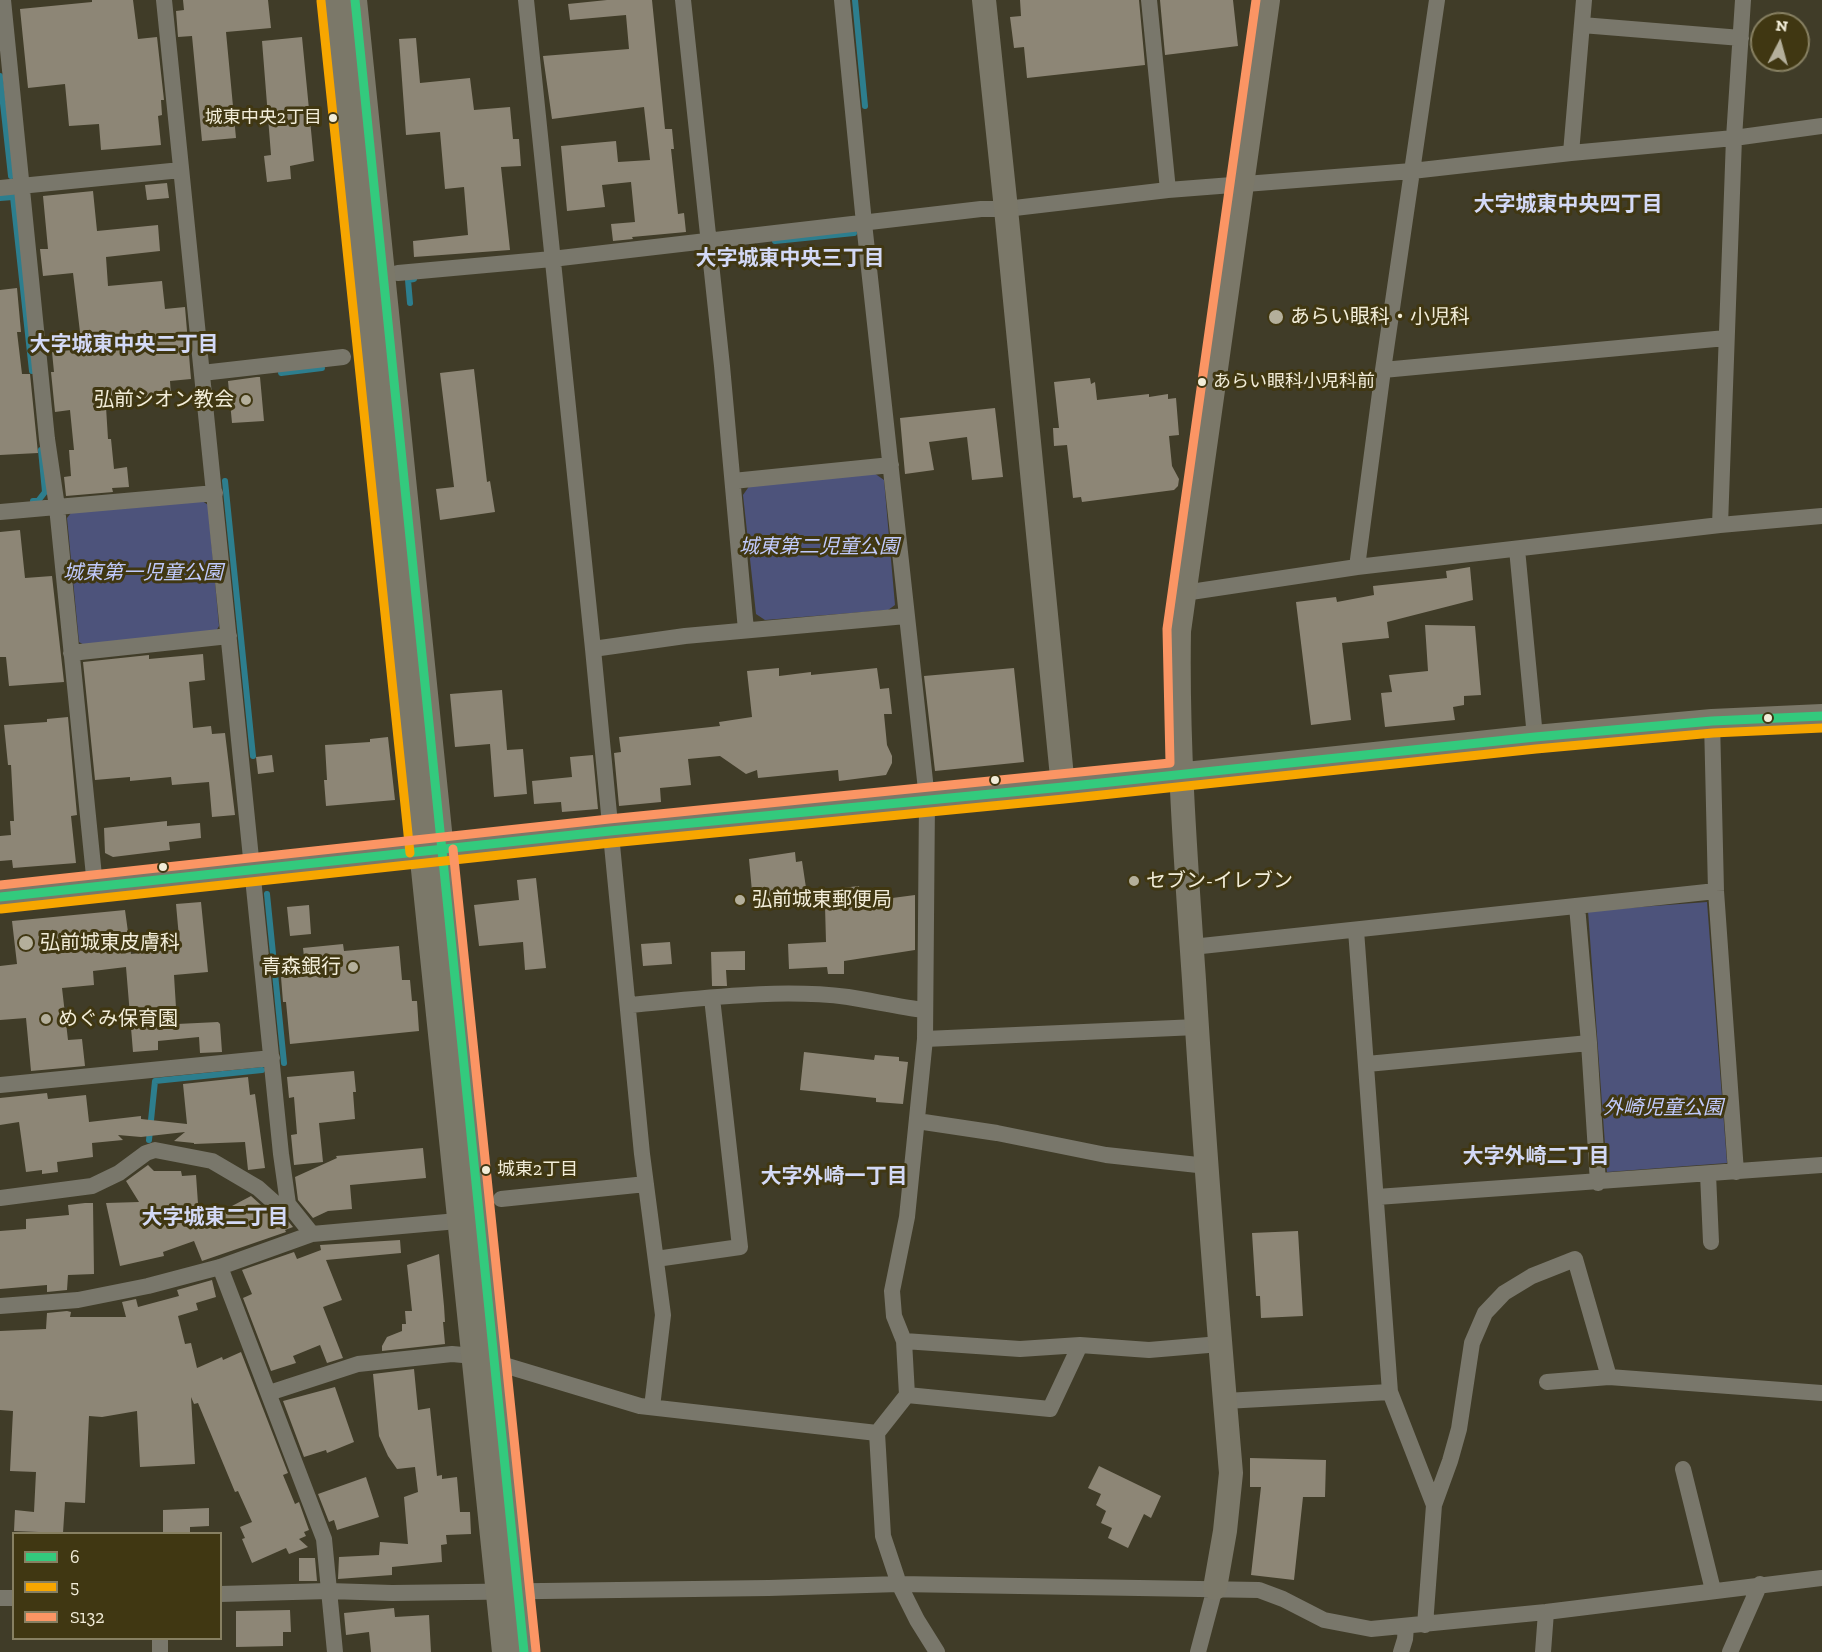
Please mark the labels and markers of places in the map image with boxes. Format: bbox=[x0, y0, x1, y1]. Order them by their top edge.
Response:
place label: 城東中央2丁目 bbox=[205, 107, 322, 129]
marker: 城東中央2丁目 bbox=[327, 112, 339, 124]
place label: あらい眼科・小児科 bbox=[1290, 305, 1470, 329]
marker: あらい眼科・小児科 bbox=[1267, 308, 1285, 326]
place label: あらい眼科小児科前 bbox=[1213, 371, 1375, 393]
marker: あらい眼科小児科前 bbox=[1196, 376, 1208, 388]
place label: 弘前シオン教会 bbox=[94, 388, 234, 412]
marker: 弘前シオン教会 bbox=[239, 393, 253, 407]
unlabelled marker bbox=[1762, 712, 1774, 724]
unlabelled marker bbox=[989, 774, 1001, 786]
unlabelled marker bbox=[157, 861, 169, 873]
place label: セブン-イレブン bbox=[1146, 869, 1293, 893]
marker: セブン-イレブン bbox=[1127, 874, 1141, 888]
place label: 弘前城東郵便局 bbox=[752, 888, 892, 912]
marker: 弘前城東郵便局 bbox=[733, 893, 747, 907]
place label: 弘前城東皮膚科 bbox=[40, 931, 180, 955]
marker: 弘前城東皮膚科 bbox=[17, 934, 35, 952]
place label: 青森銀行 bbox=[261, 955, 341, 979]
marker: 青森銀行 bbox=[346, 960, 360, 974]
place label: めぐみ保育園 bbox=[58, 1007, 178, 1031]
marker: めぐみ保育園 bbox=[39, 1012, 53, 1026]
place label: 城東2丁目 bbox=[497, 1159, 578, 1181]
marker: 城東2丁目 bbox=[480, 1164, 492, 1176]

